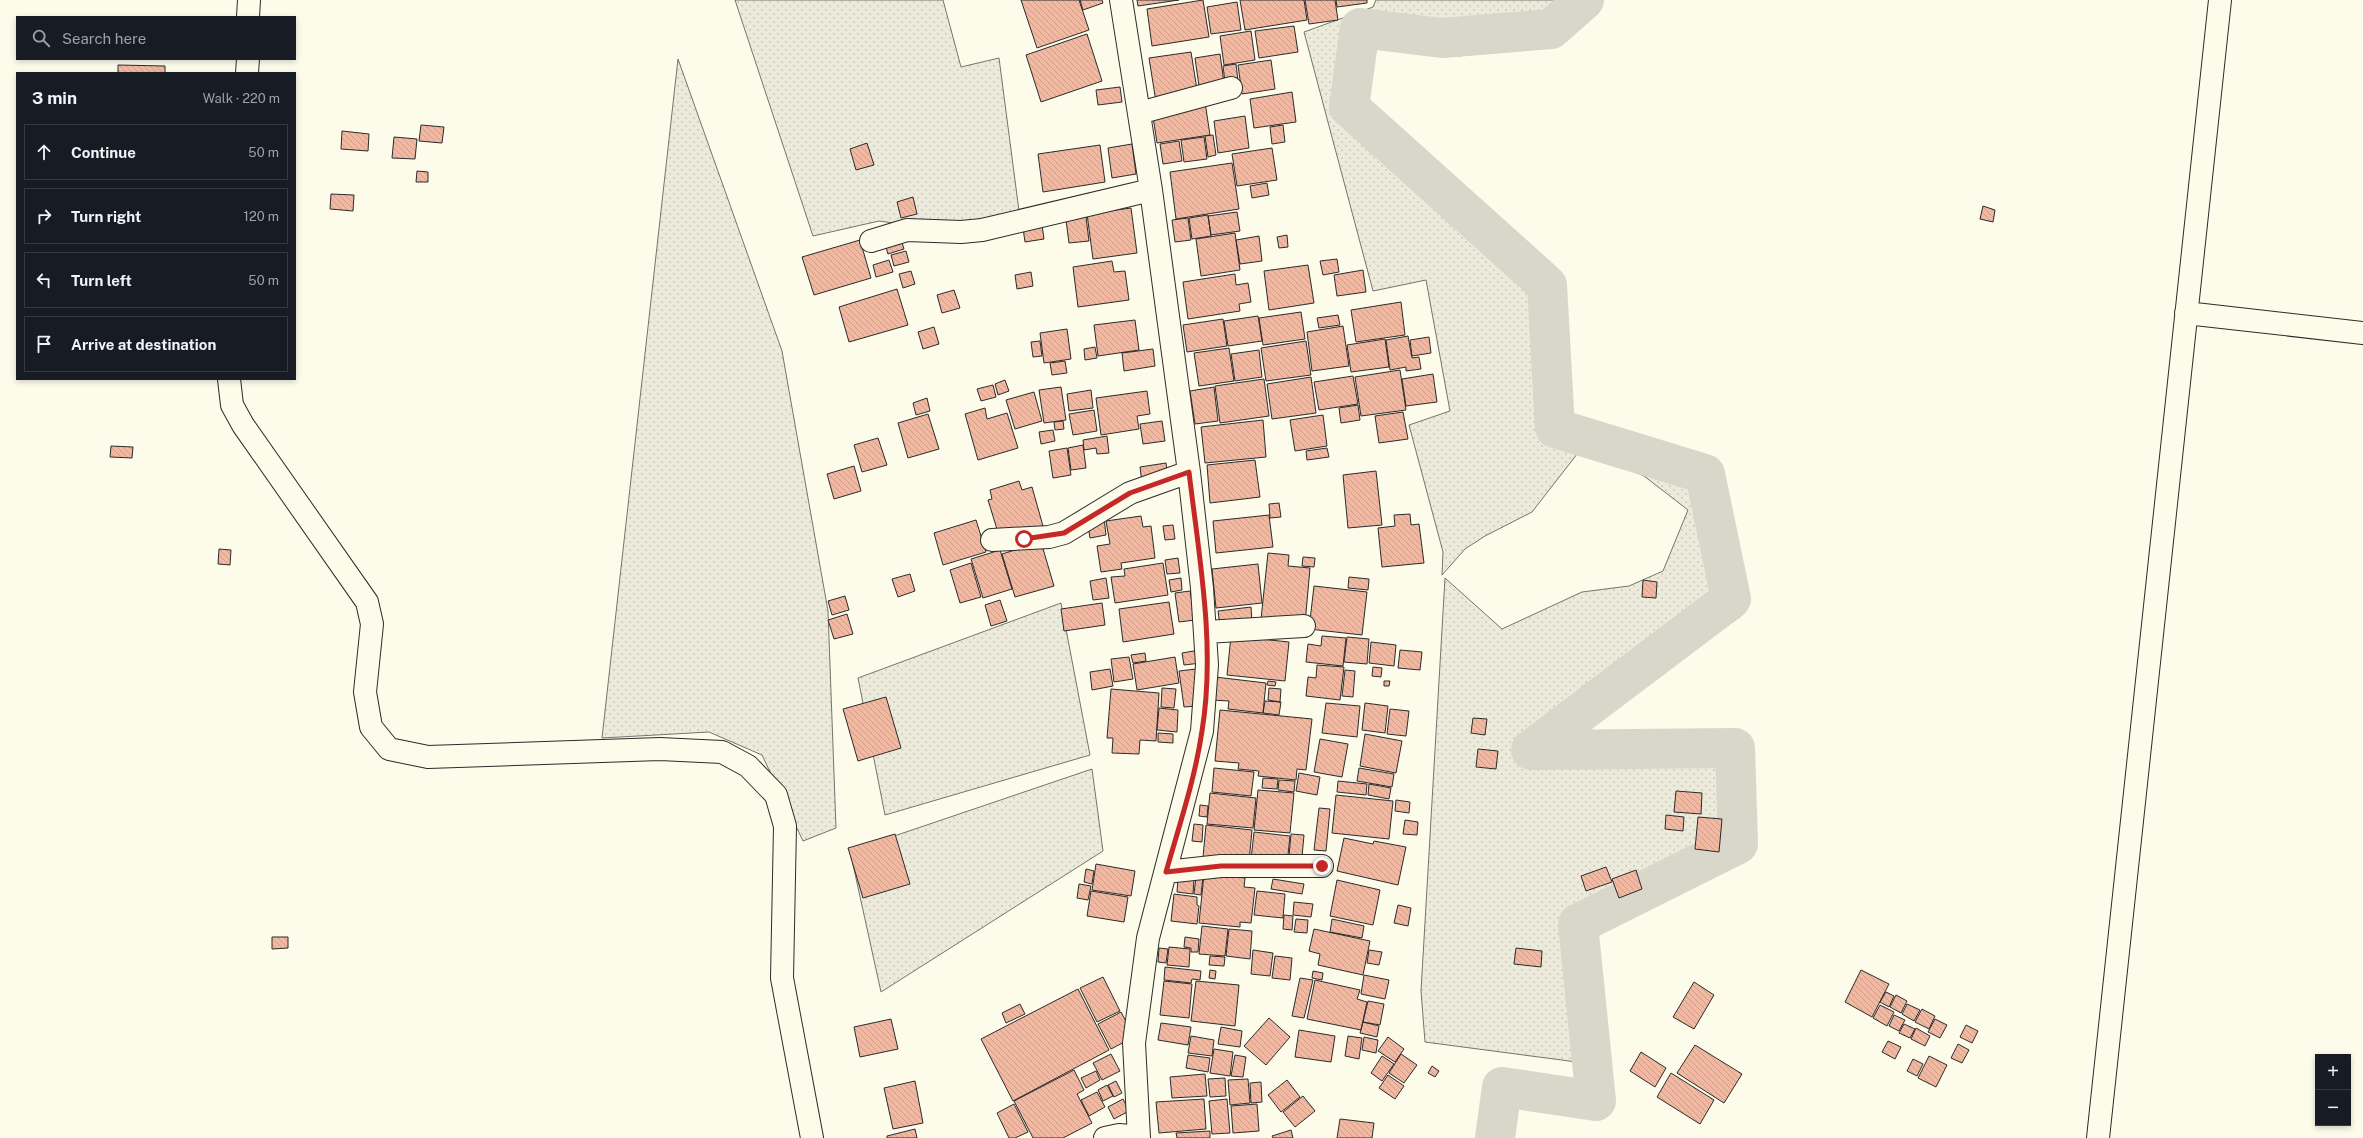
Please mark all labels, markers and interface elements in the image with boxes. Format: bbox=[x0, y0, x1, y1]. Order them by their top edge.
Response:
search box bbox=[16, 16, 296, 60]
icon: search bbox=[30, 27, 52, 49]
text: Search here bbox=[62, 30, 146, 47]
text: 3 min bbox=[32, 88, 77, 108]
text: Walk · 220 m bbox=[203, 91, 280, 106]
icon: ahead bbox=[33, 141, 55, 163]
text: Continue bbox=[71, 144, 136, 161]
text: 50 m bbox=[248, 145, 279, 160]
icon: right bbox=[33, 205, 55, 227]
text: Turn right bbox=[71, 208, 141, 225]
text: 120 m bbox=[244, 209, 279, 224]
icon: left bbox=[33, 269, 55, 291]
text: Turn left bbox=[71, 272, 132, 289]
text: 50 m bbox=[248, 273, 279, 288]
icon: arrive bbox=[33, 333, 55, 355]
text: Arrive at destination bbox=[71, 336, 216, 353]
route start bbox=[1015, 530, 1033, 548]
route end bbox=[1313, 857, 1331, 875]
map controls bbox=[2315, 1054, 2351, 1126]
button: + bbox=[2315, 1054, 2351, 1090]
button: − bbox=[2315, 1090, 2351, 1126]

